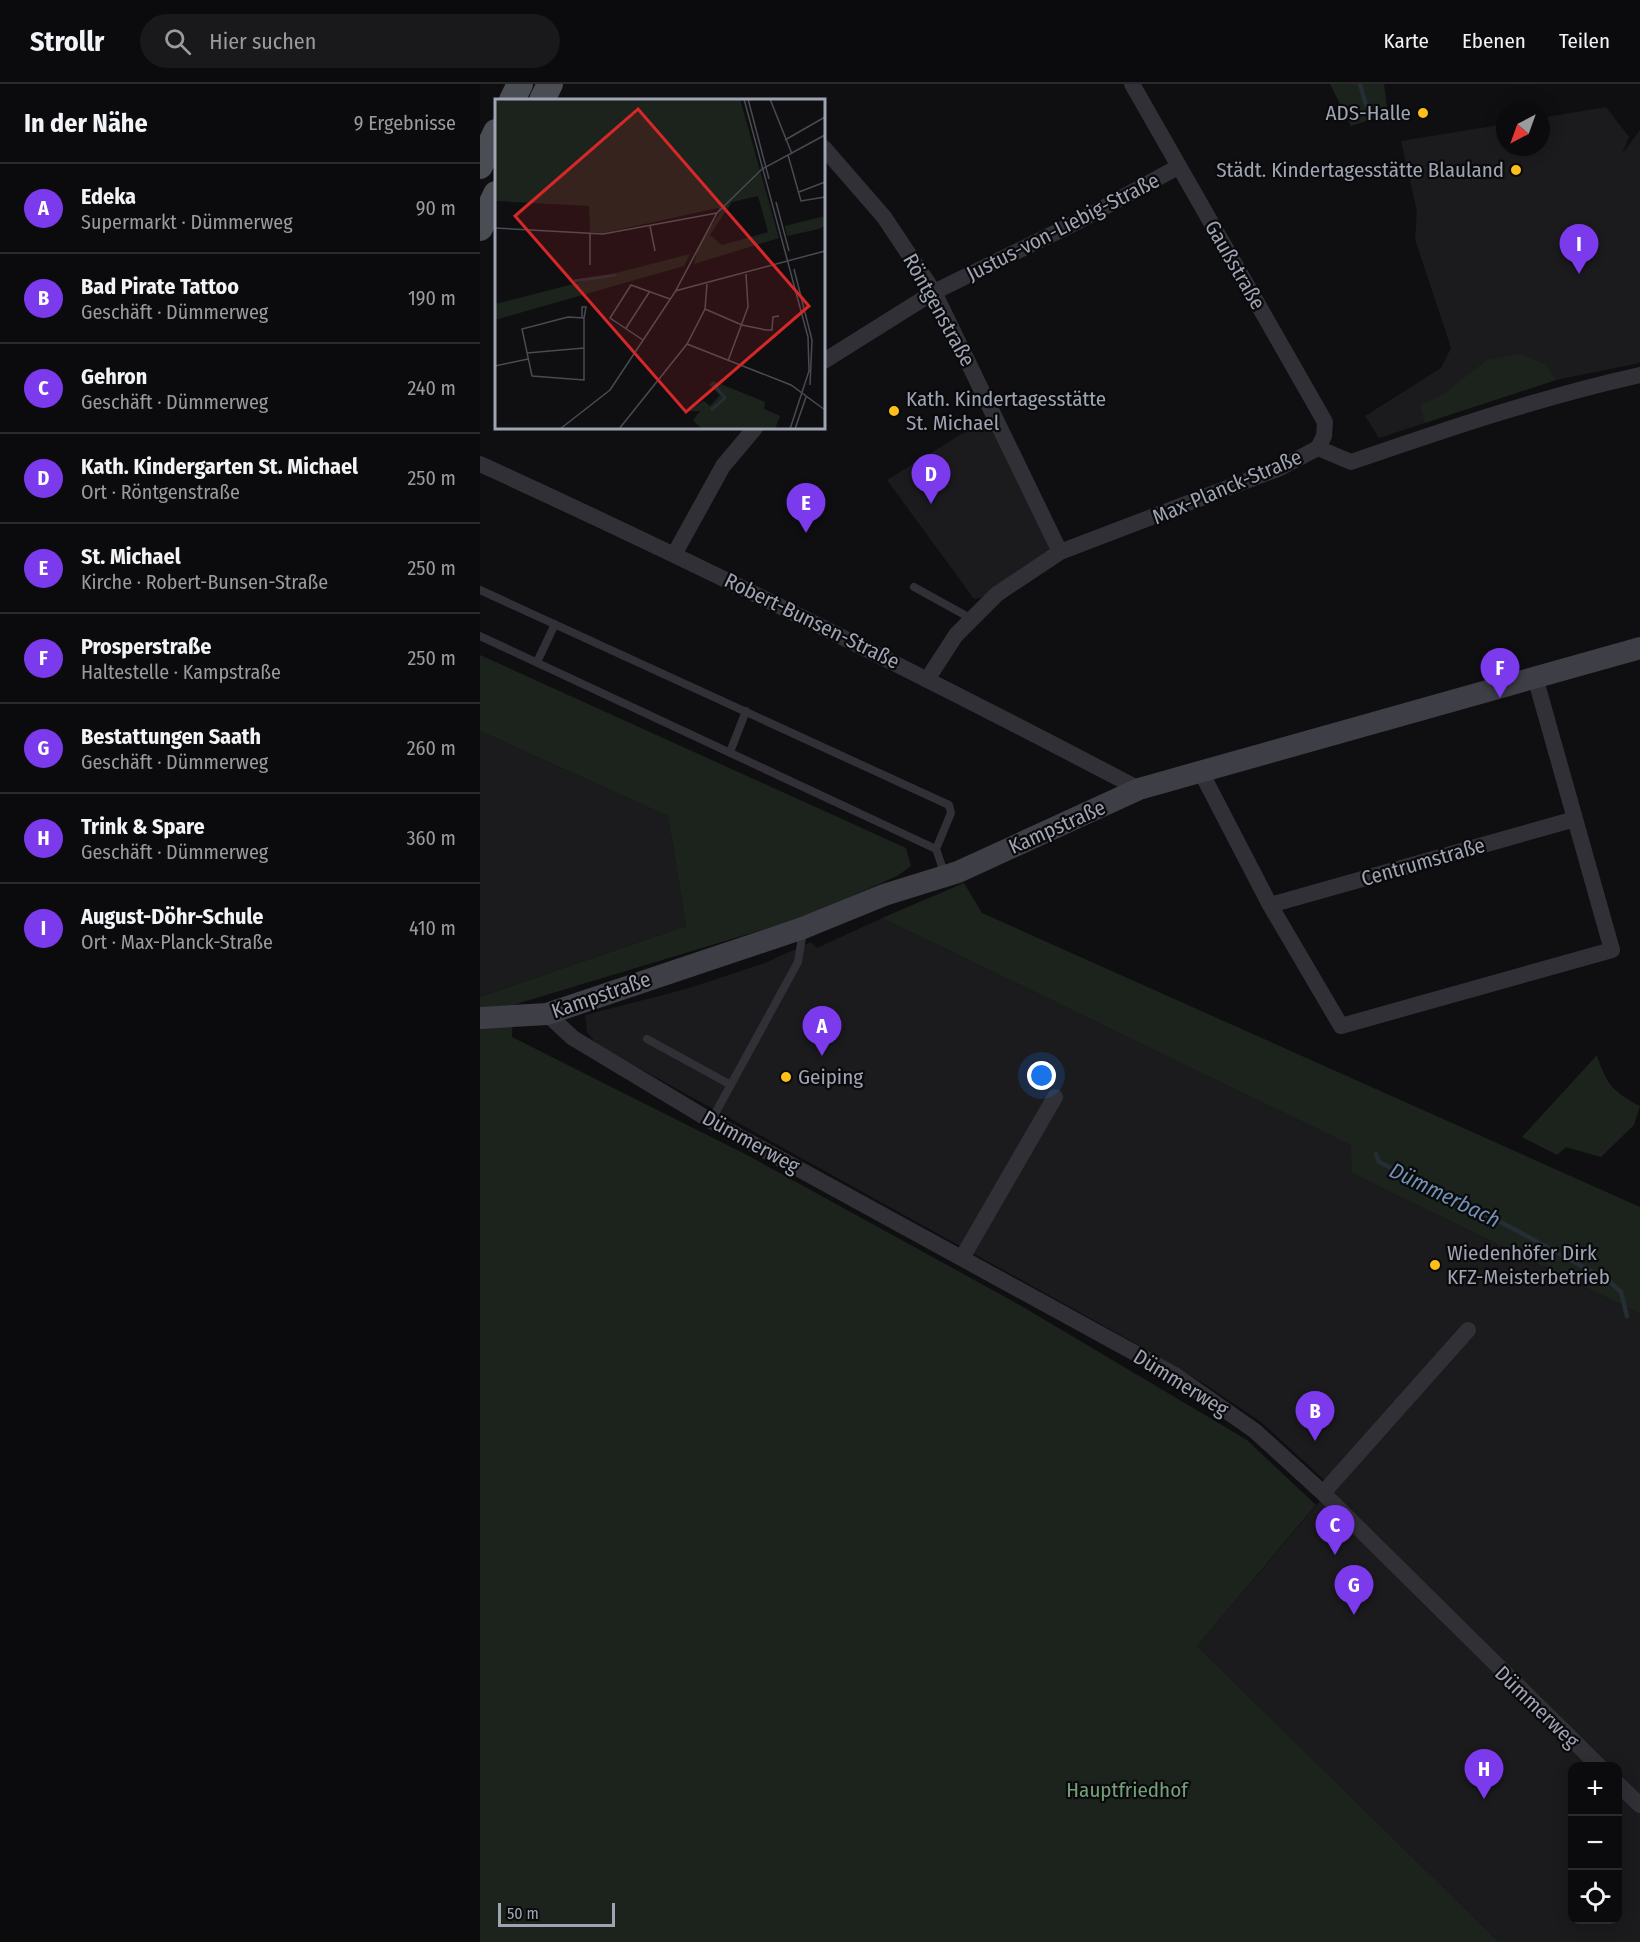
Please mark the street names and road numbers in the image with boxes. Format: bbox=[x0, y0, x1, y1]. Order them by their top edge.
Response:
street label: Justus-von-Liebig-Straße bbox=[962, 167, 1164, 287]
street label: Gaußstraße bbox=[1199, 216, 1271, 314]
street label: Röntgenstraße bbox=[897, 249, 981, 371]
street label: Max-Planck-Straße bbox=[1148, 444, 1306, 530]
street label: Robert-Bunsen-Straße bbox=[720, 567, 904, 675]
street label: Kampstraße bbox=[1005, 794, 1109, 860]
street label: Centrumstraße bbox=[1358, 832, 1488, 892]
street label: Kampstraße bbox=[548, 966, 654, 1024]
street label: Dümmerweg bbox=[698, 1105, 804, 1179]
street label: Dümmerweg bbox=[1129, 1344, 1233, 1422]
street label: Dümmerweg bbox=[1489, 1660, 1585, 1754]

